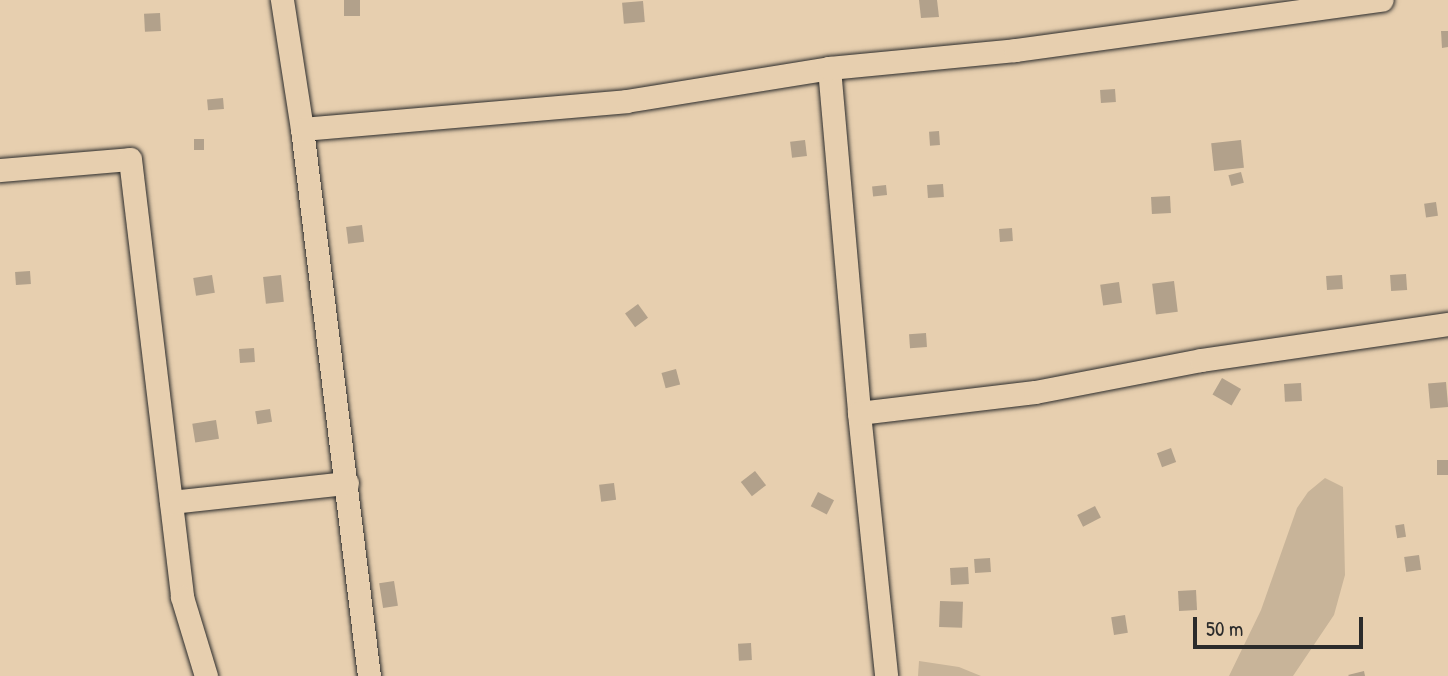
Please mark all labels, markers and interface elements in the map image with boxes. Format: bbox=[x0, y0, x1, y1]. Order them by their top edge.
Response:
scale bar bbox=[1196, 602, 1366, 646]
text: 50 m bbox=[1206, 614, 1243, 643]

